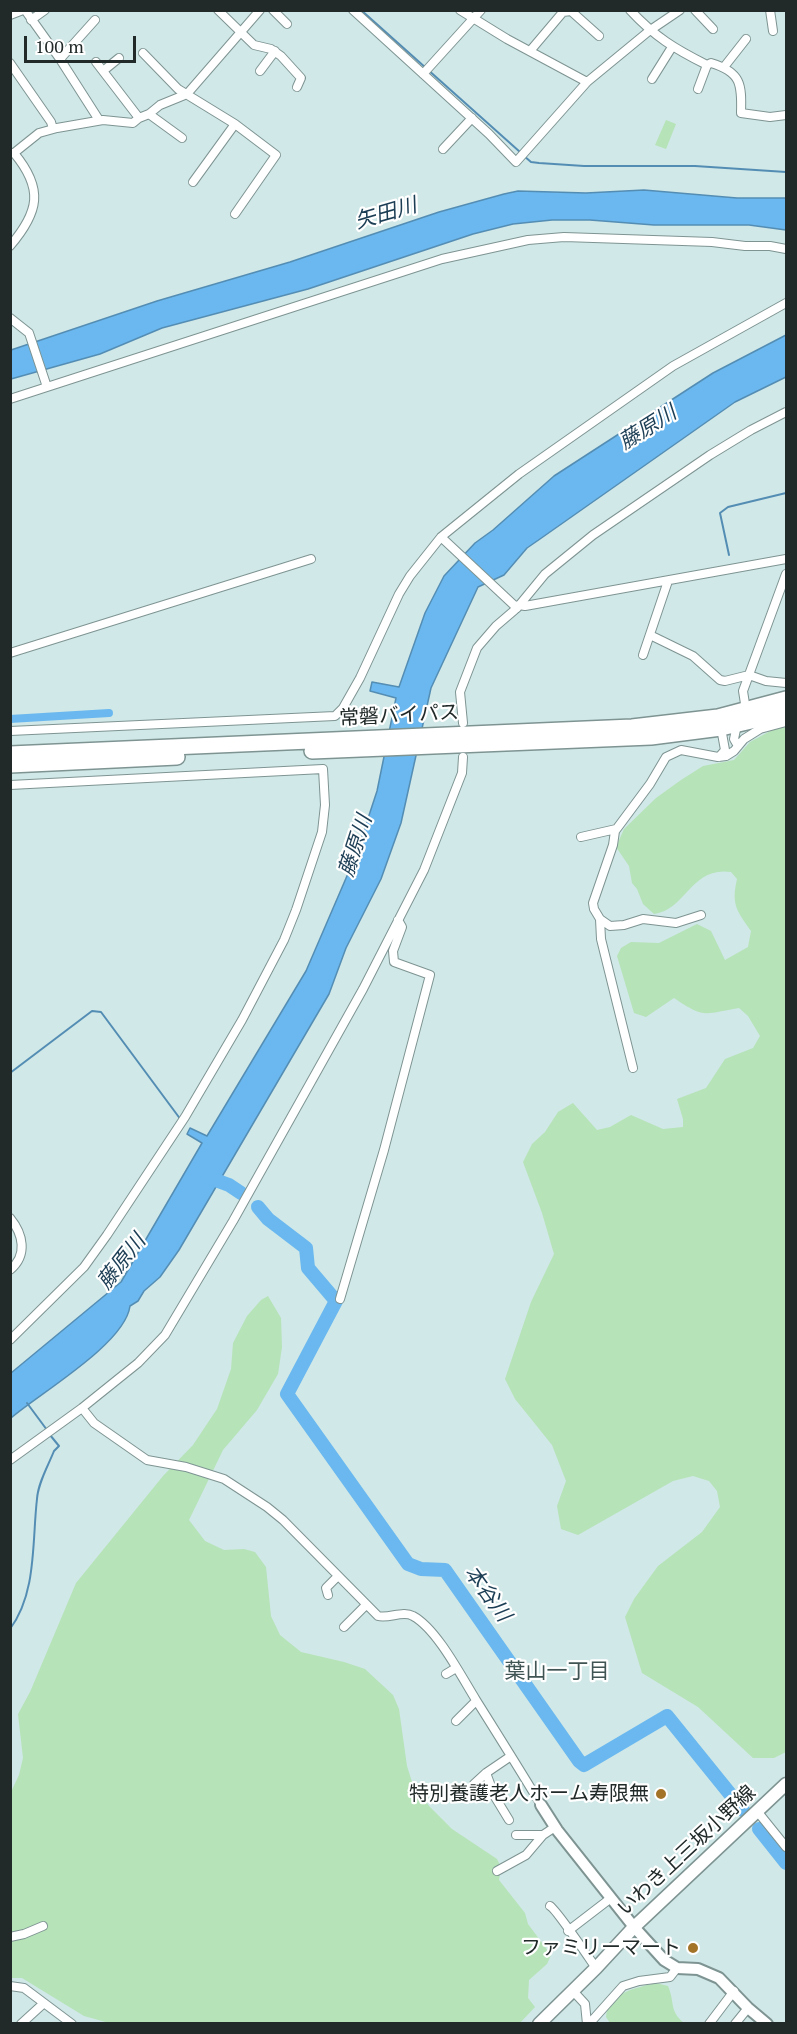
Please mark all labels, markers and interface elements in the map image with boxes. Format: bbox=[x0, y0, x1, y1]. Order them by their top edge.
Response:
scale bar bbox=[27, 24, 140, 62]
text: 100 m bbox=[35, 34, 84, 58]
water label: 矢田川 bbox=[352, 193, 420, 235]
water label: 藤原川 bbox=[615, 401, 681, 455]
street label: 常磐バイパス bbox=[338, 701, 460, 731]
water label: 藤原川 bbox=[334, 812, 378, 880]
water label: 藤原川 bbox=[93, 1229, 151, 1295]
water label: 本谷川 bbox=[458, 1561, 516, 1627]
district label: 葉山一丁目 bbox=[505, 1659, 609, 1685]
street label: いわき上三坂小野線 bbox=[613, 1781, 761, 1921]
place label: 特別養護老人ホーム寿限無 bbox=[409, 1782, 649, 1806]
marker: 特別養護老人ホーム寿限無 bbox=[654, 1787, 668, 1801]
place label: ファミリーマート bbox=[521, 1936, 681, 1960]
marker: ファミリーマート bbox=[686, 1941, 700, 1955]

